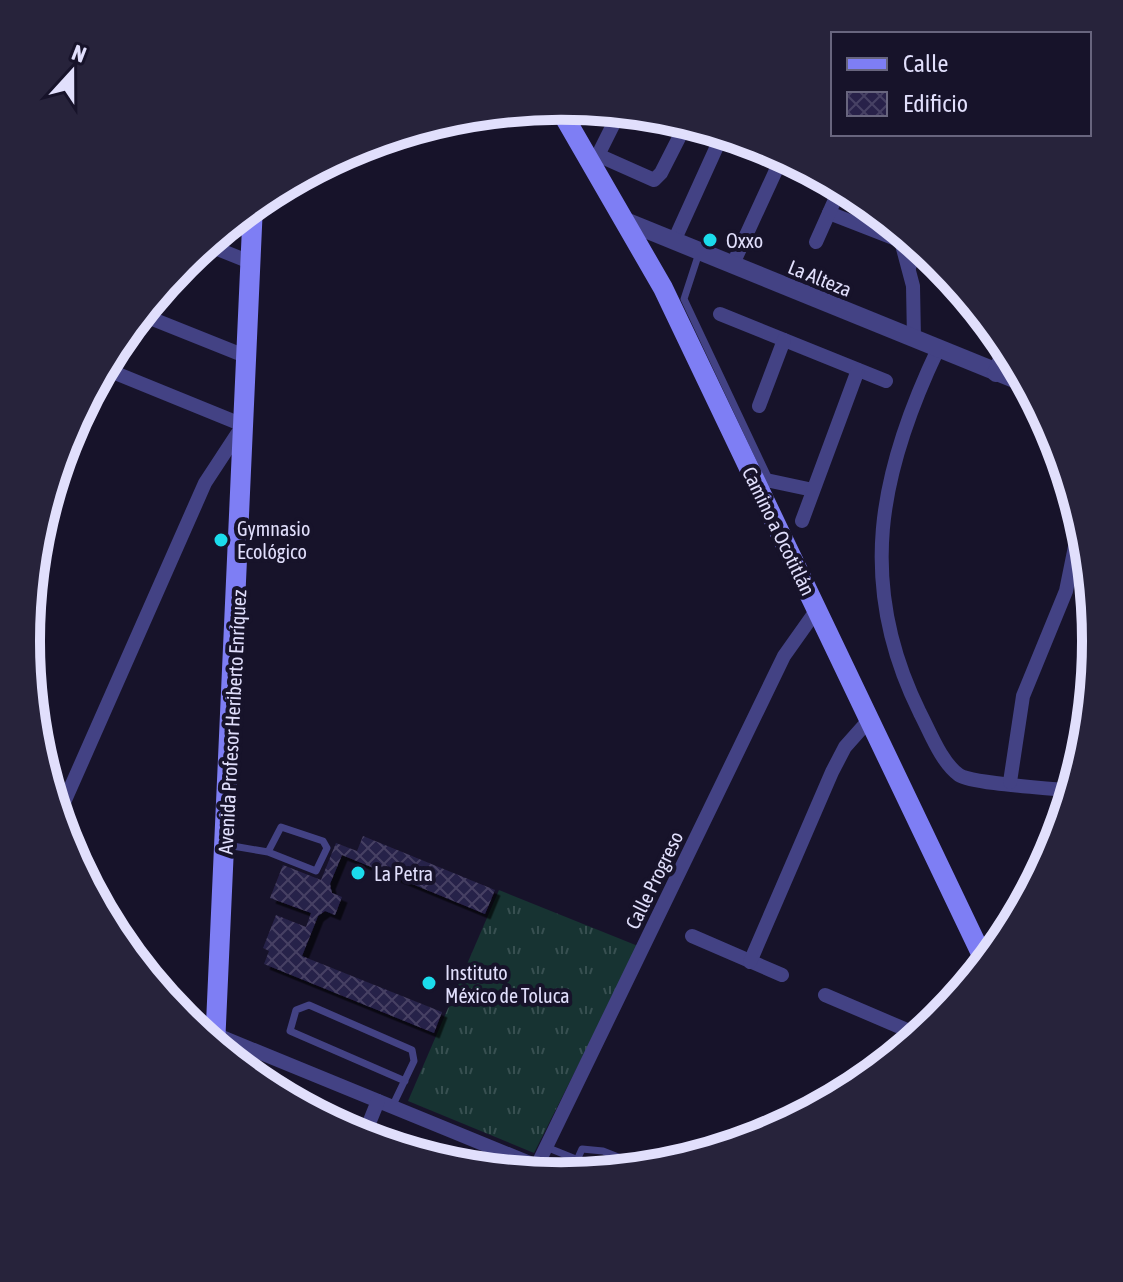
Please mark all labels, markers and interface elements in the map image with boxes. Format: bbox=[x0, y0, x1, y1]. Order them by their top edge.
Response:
north arrow bbox=[32, 32, 112, 112]
legend bbox=[831, 32, 1091, 136]
text: N bbox=[68, 39, 90, 68]
text: Calle bbox=[903, 50, 948, 77]
text: Edificio bbox=[903, 90, 968, 117]
place label: Oxxo bbox=[726, 229, 763, 252]
marker: Oxxo bbox=[701, 231, 719, 249]
street label: La Alteza bbox=[785, 255, 855, 301]
street label: Camino a Ocotitlán bbox=[738, 463, 820, 599]
place label: Gymnasio Ecológico bbox=[237, 517, 310, 563]
marker: Gymnasio Ecológico bbox=[212, 531, 230, 549]
street label: Avenida Profesor Heriberto Enríquez bbox=[214, 589, 250, 855]
street label: Calle Progreso bbox=[621, 827, 687, 933]
place label: La Petra bbox=[374, 862, 433, 885]
marker: La Petra bbox=[349, 864, 367, 882]
place label: Instituto México de Toluca bbox=[445, 961, 569, 1007]
marker: Instituto México de Toluca bbox=[420, 974, 438, 992]

